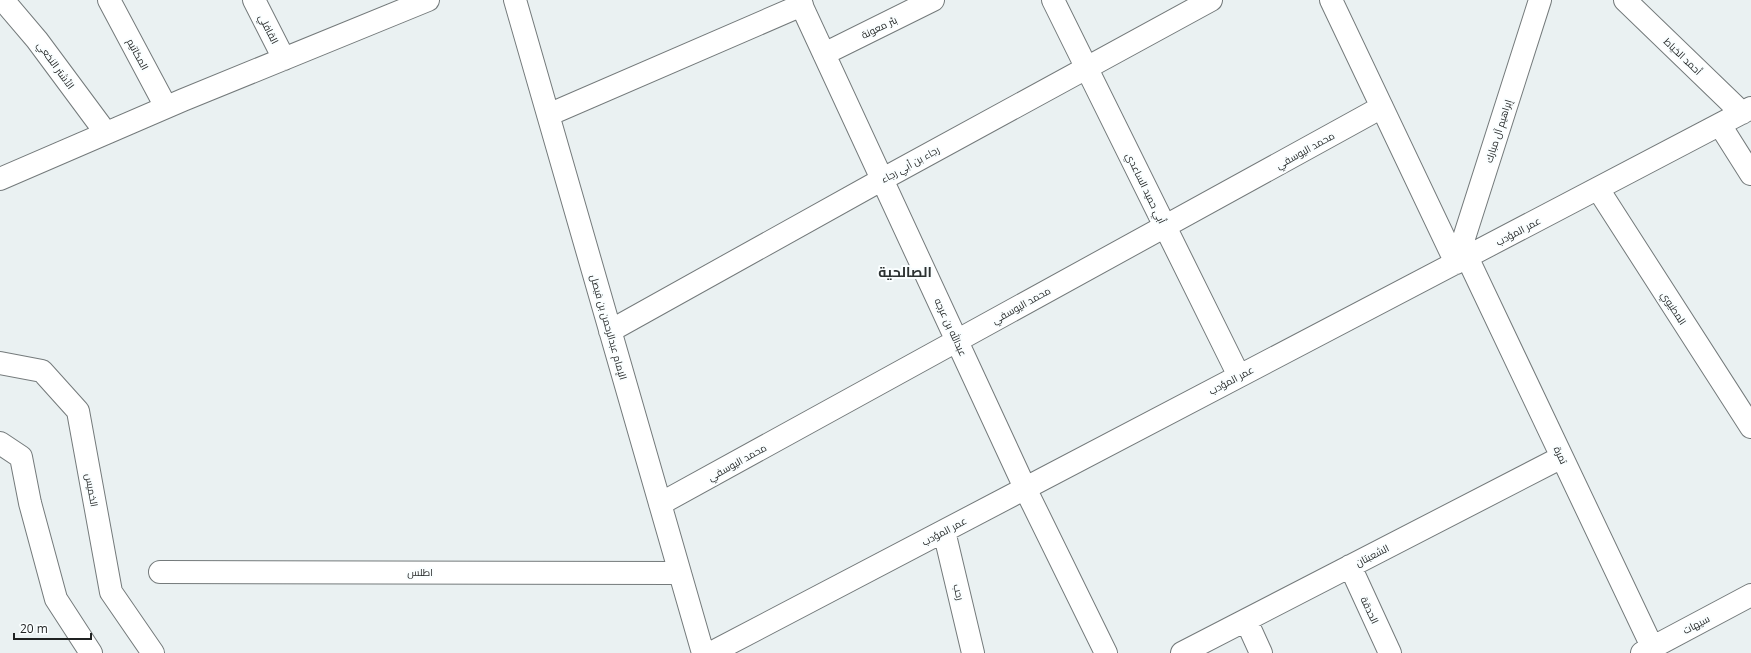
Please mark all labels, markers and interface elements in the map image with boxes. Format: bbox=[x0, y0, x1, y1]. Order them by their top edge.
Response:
street label: القافلي bbox=[255, 12, 282, 47]
street label: بئر معونة bbox=[859, 12, 899, 42]
street label: أحمد الخياط bbox=[1661, 34, 1705, 78]
street label: المكاتيم bbox=[123, 36, 152, 73]
street label: الأشتر النخعي bbox=[33, 38, 78, 92]
street label: إبراهيم آل مبارك bbox=[1481, 97, 1516, 165]
street label: محمد اليوسفي bbox=[1273, 128, 1337, 173]
street label: رجاء بن أبي رجاء bbox=[878, 142, 942, 187]
street label: أبي حميد الساعدي bbox=[1122, 150, 1169, 226]
street label: عمر المؤدب bbox=[1493, 213, 1543, 249]
district label: الصالحية bbox=[878, 262, 932, 281]
street label: الإمام عبدالرحمن بن فيصل bbox=[586, 273, 631, 381]
street label: محمد اليوسفي bbox=[989, 283, 1053, 328]
street label: المطيوي bbox=[1657, 289, 1690, 328]
street label: عبدالله بن عرجه bbox=[931, 296, 971, 358]
street label: عمر المؤدب bbox=[1206, 362, 1256, 398]
street label: محمد اليوسفي bbox=[705, 440, 769, 485]
street label: تمرة bbox=[1551, 444, 1571, 467]
street label: الخميس bbox=[82, 472, 102, 508]
street label: عمر المؤدب bbox=[919, 513, 969, 549]
street label: الشعبتان bbox=[1353, 541, 1391, 569]
street label: اطلس bbox=[407, 565, 433, 579]
street label: رحب bbox=[950, 582, 968, 602]
street label: الحدقة bbox=[1358, 594, 1382, 626]
street label: سيهات bbox=[1680, 611, 1712, 637]
scale bar bbox=[14, 615, 91, 641]
text: 20 m bbox=[20, 620, 48, 637]

